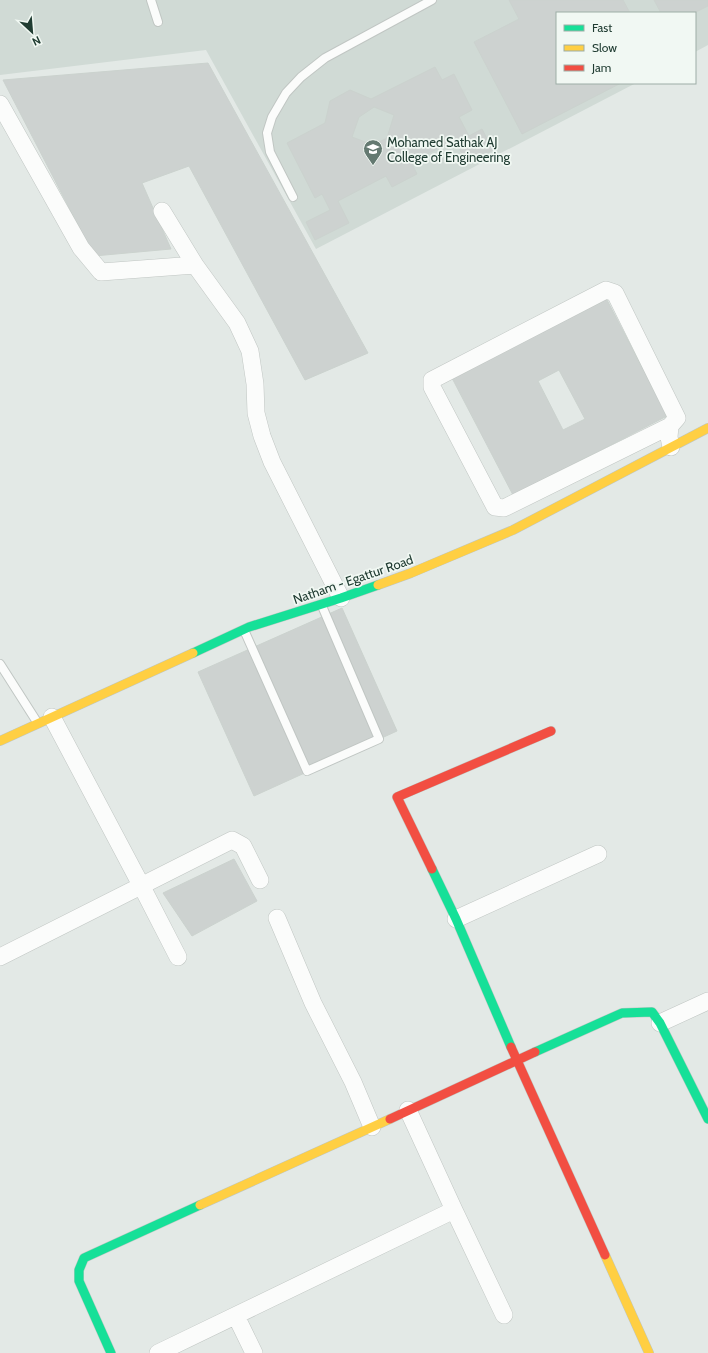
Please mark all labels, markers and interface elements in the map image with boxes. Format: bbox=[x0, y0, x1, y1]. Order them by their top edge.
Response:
north arrow bbox=[12, 12, 52, 52]
legend bbox=[556, 12, 696, 84]
text: Fast bbox=[592, 20, 612, 35]
text: N bbox=[30, 33, 43, 49]
text: Slow bbox=[592, 40, 617, 55]
text: Jam bbox=[591, 60, 611, 75]
place label: Mohamed Sathak AJ College of Engineering bbox=[387, 134, 511, 165]
school or university icon: Mohamed Sathak AJ College of Engineering bbox=[362, 138, 384, 166]
street label: Natham - Egattur Road bbox=[291, 551, 415, 607]

